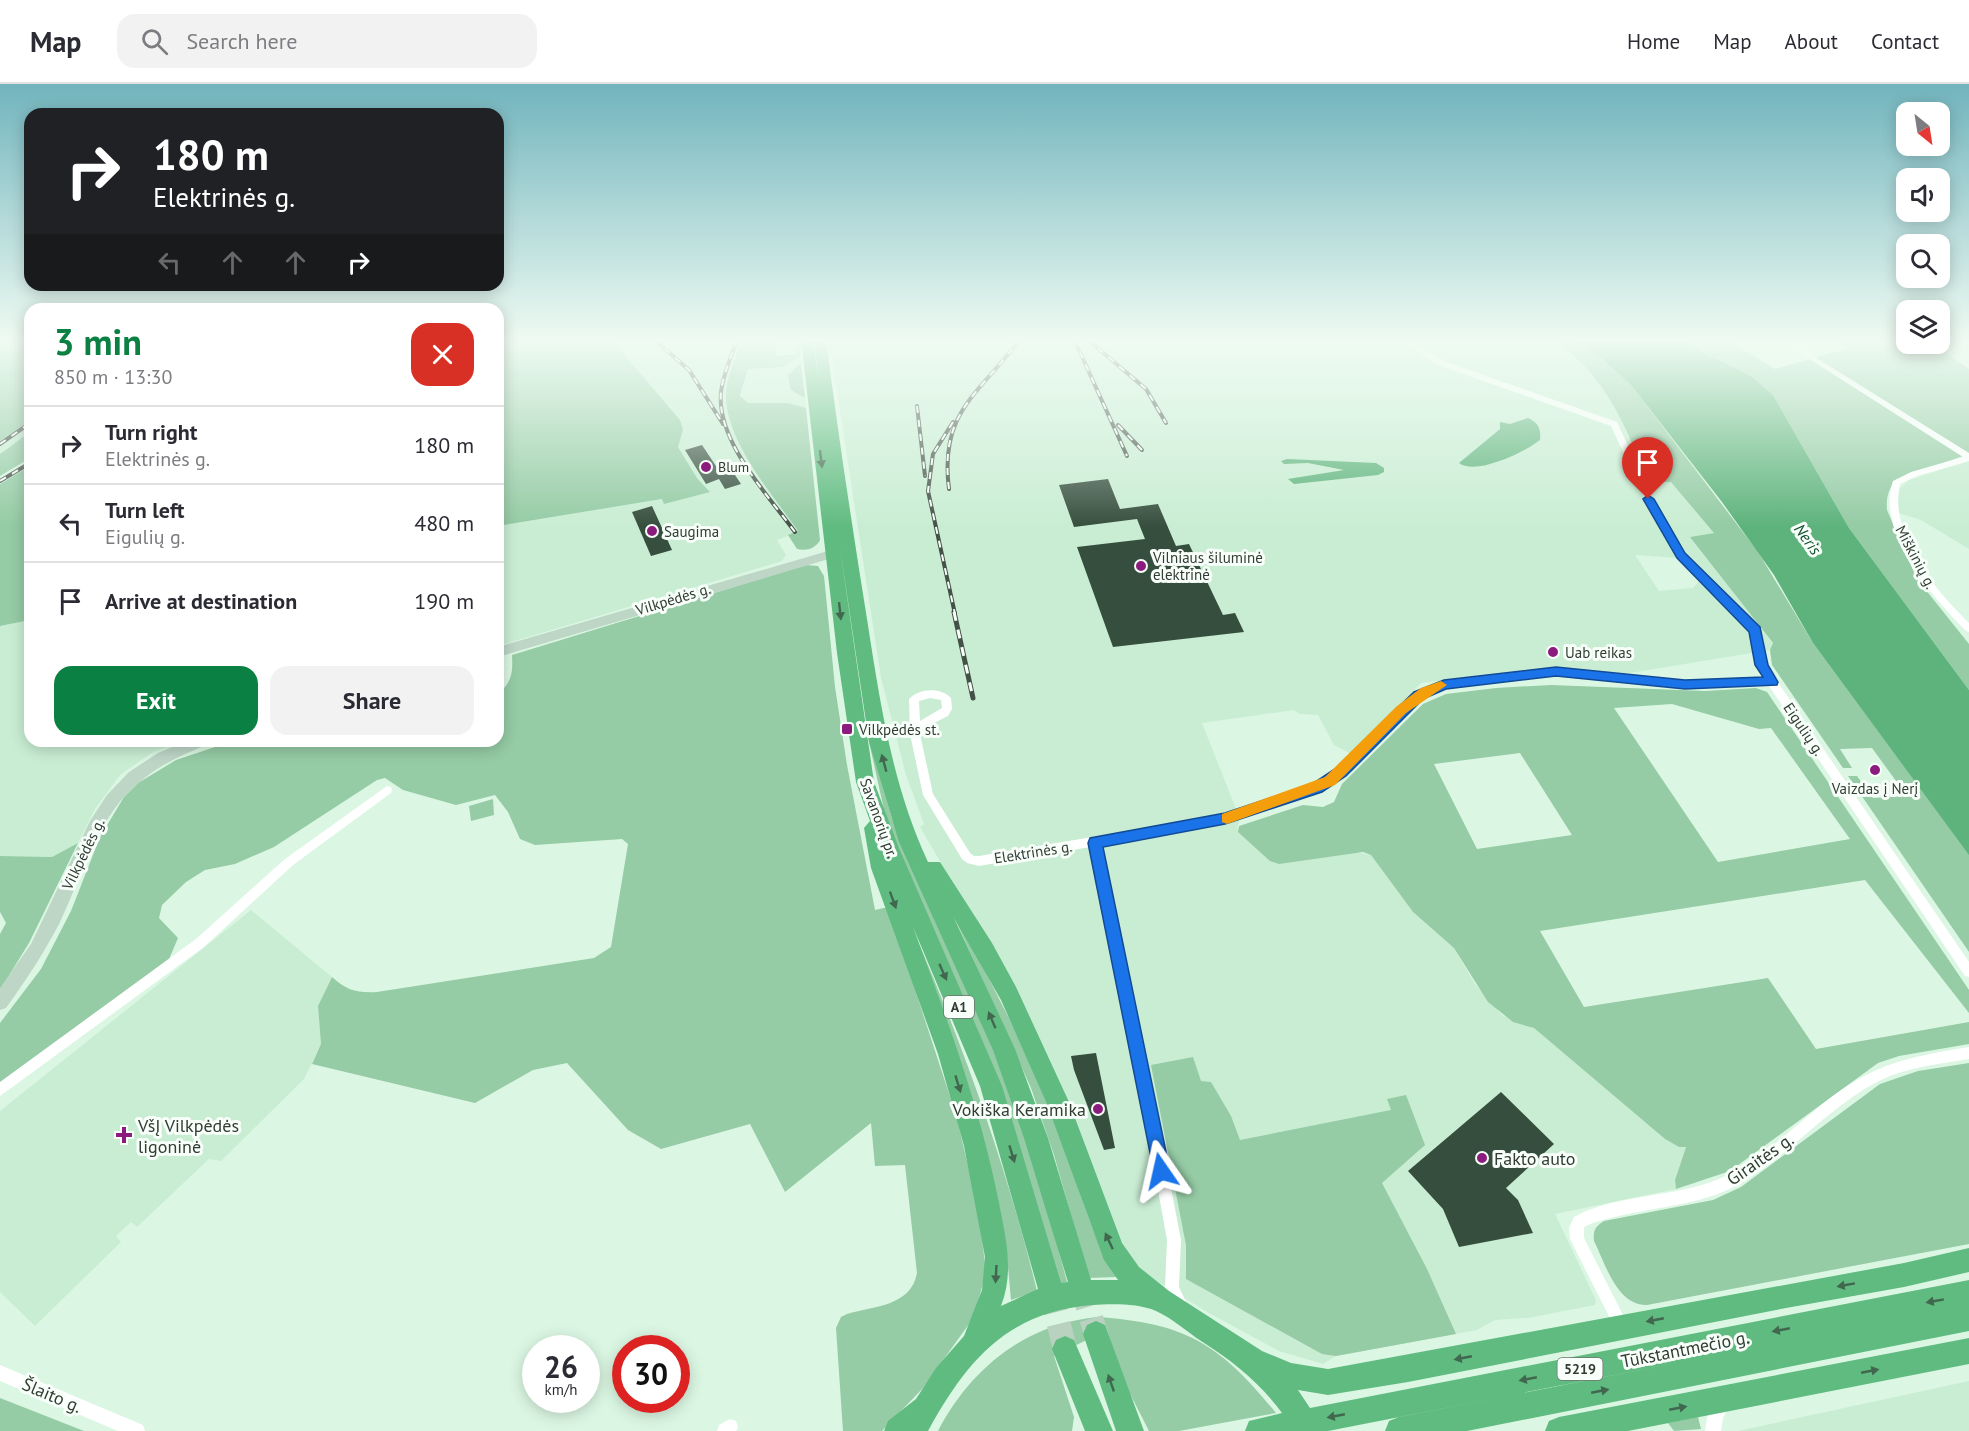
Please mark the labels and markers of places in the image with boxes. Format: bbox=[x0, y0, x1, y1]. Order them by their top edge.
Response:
pin bbox=[1622, 437, 1673, 499]
place label: Blum bbox=[718, 458, 749, 476]
marker: Blum bbox=[699, 460, 713, 474]
place label: Saugima bbox=[664, 522, 719, 541]
marker: Saugima bbox=[645, 524, 659, 538]
place label: Vilniaus šiluminė elektrinė bbox=[1152, 548, 1263, 584]
marker: Vilniaus šiluminė elektrinė bbox=[1134, 559, 1148, 573]
place label: Uab reikas bbox=[1565, 643, 1632, 662]
marker: Uab reikas bbox=[1546, 645, 1560, 659]
place label: Vilkpėdės st. bbox=[858, 720, 940, 739]
marker: Vilkpėdės st. bbox=[840, 722, 854, 736]
marker: Vaizdas į Nerį bbox=[1868, 763, 1882, 777]
place label: Vaizdas į Nerį bbox=[1831, 779, 1918, 798]
place label: Vokiška Keramika bbox=[951, 1098, 1086, 1121]
marker: Vokiška Keramika bbox=[1091, 1102, 1105, 1116]
place label: VšĮ Vilkpėdės ligoninė bbox=[137, 1114, 239, 1158]
marker: VšĮ Vilkpėdės ligoninė bbox=[115, 1126, 133, 1144]
place label: Fakto auto bbox=[1494, 1147, 1575, 1170]
marker: Fakto auto bbox=[1475, 1151, 1489, 1165]

